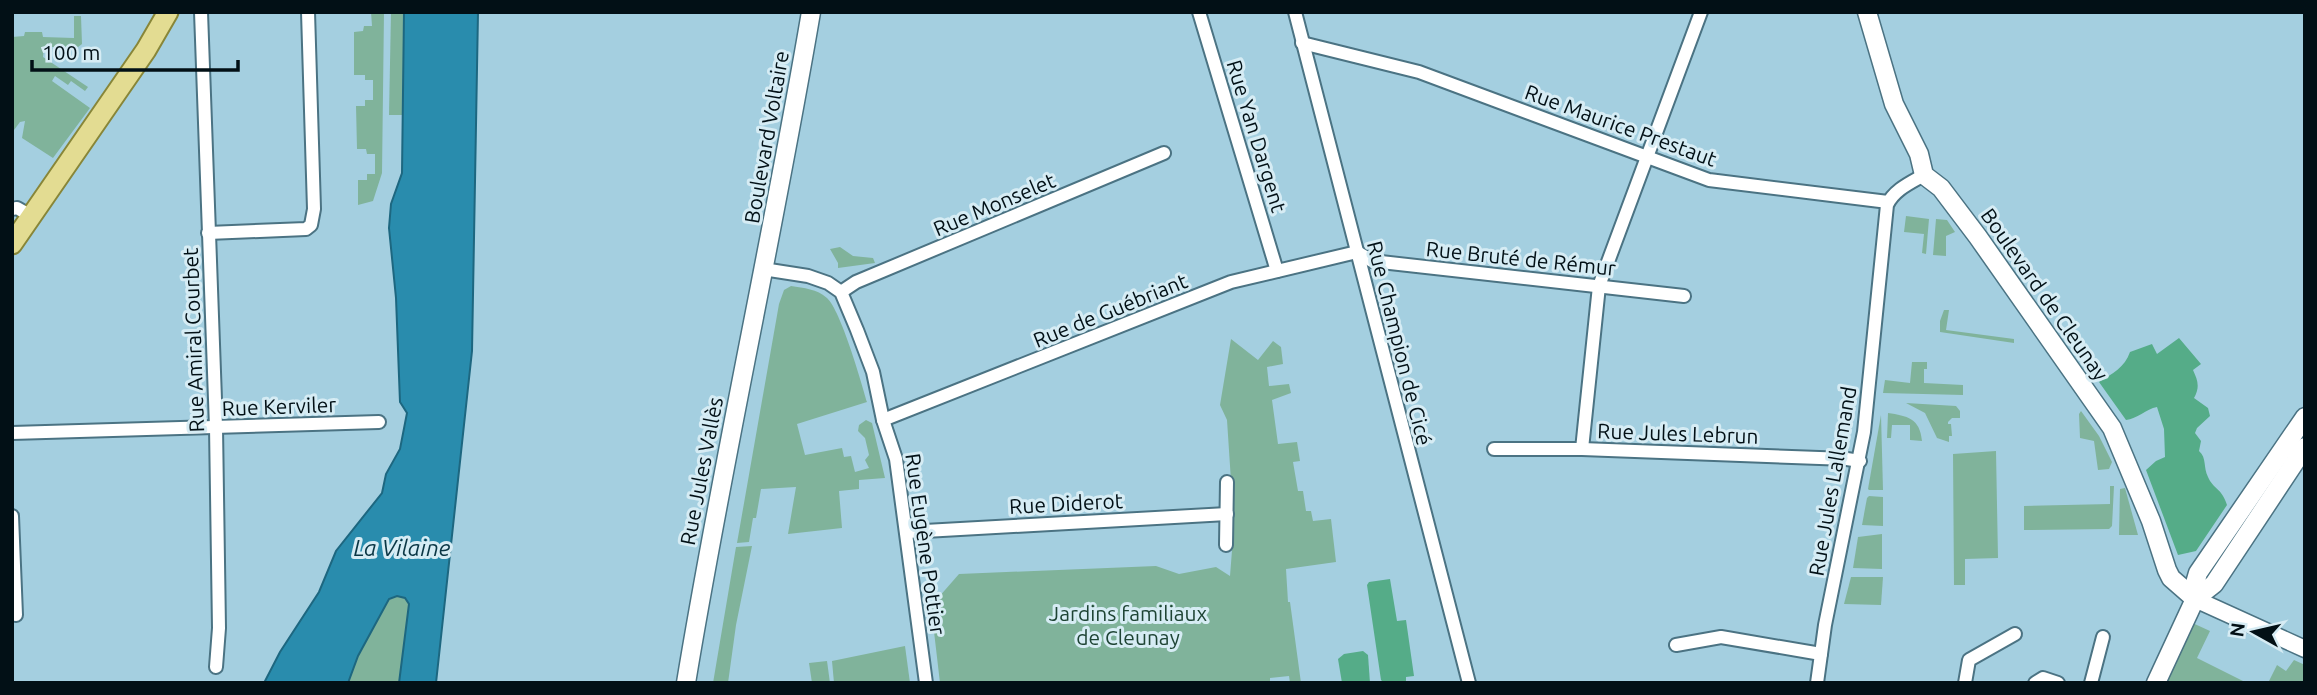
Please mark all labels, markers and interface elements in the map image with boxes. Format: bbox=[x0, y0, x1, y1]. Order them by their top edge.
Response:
scale bar bbox=[32, 28, 238, 72]
text: 100 m bbox=[42, 40, 100, 64]
street label: Boulevard Voltaire bbox=[739, 49, 793, 225]
street label: Rue Yan Dargent bbox=[1222, 57, 1292, 215]
street label: Rue Maurice Prestaut bbox=[1522, 79, 1720, 171]
street label: Rue Monselet bbox=[929, 168, 1059, 240]
street label: Boulevard de Cleunay bbox=[1977, 203, 2113, 385]
street label: Rue Bruté de Rémur bbox=[1425, 236, 1617, 280]
street label: Rue Champion de Cicé bbox=[1363, 238, 1437, 448]
street label: Rue Amiral Courbet bbox=[178, 247, 208, 433]
street label: Rue de Guébriant bbox=[1029, 268, 1191, 352]
street label: Rue Jules Lallemand bbox=[1804, 384, 1860, 578]
street label: Rue Kerviler bbox=[221, 392, 337, 420]
street label: Rue Jules Vallès bbox=[675, 395, 727, 547]
street label: Rue Jules Lebrun bbox=[1597, 418, 1759, 448]
street label: Rue Eugène Pottier bbox=[901, 452, 951, 636]
street label: Rue Diderot bbox=[1009, 488, 1123, 518]
water label: La Vilaine bbox=[354, 535, 451, 560]
north arrow bbox=[2219, 597, 2289, 667]
park label: Jardins familiaux de Cleunay bbox=[1049, 601, 1208, 649]
text: N bbox=[2225, 621, 2249, 638]

